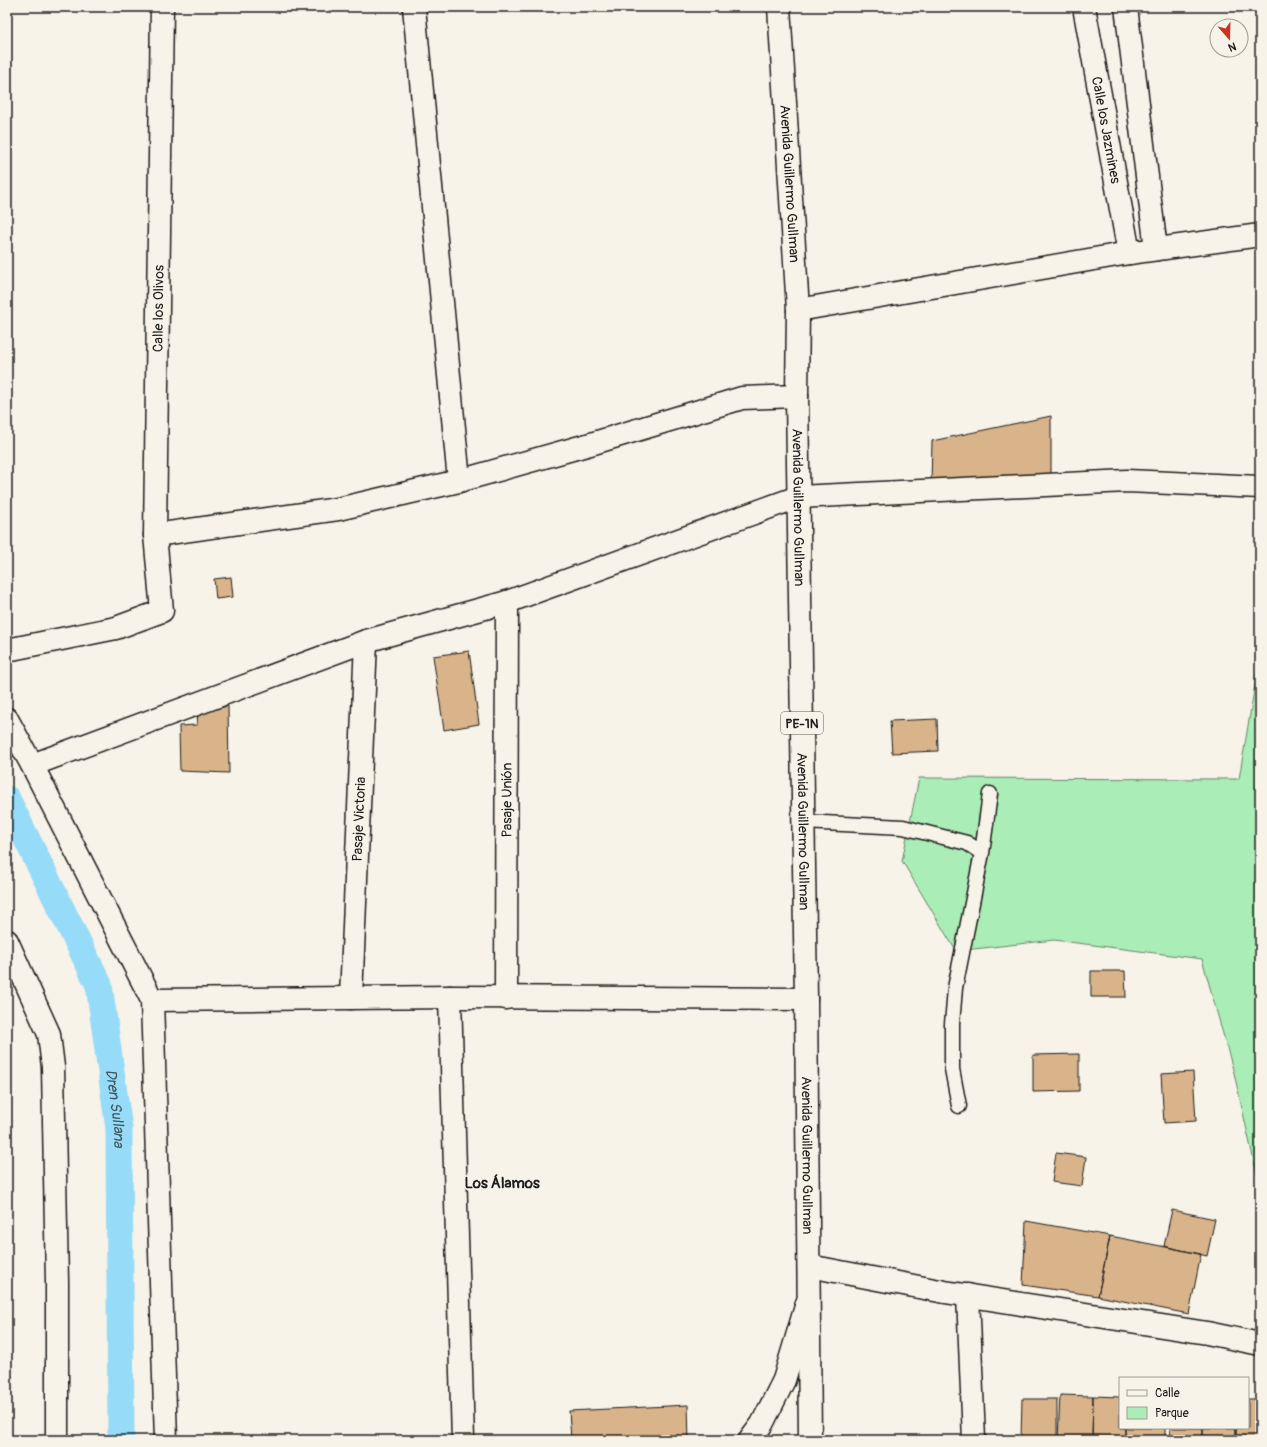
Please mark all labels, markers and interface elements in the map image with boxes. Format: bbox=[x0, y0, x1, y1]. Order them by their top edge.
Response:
north arrow bbox=[1209, 18, 1249, 58]
text: N bbox=[1226, 40, 1238, 54]
street label: Calle los Jazmines bbox=[1088, 75, 1124, 186]
street label: Avenida Guillermo Gullman bbox=[776, 104, 803, 263]
street label: Calle los Olivos bbox=[149, 264, 168, 352]
street label: Avenida Guillermo Gullman bbox=[788, 428, 808, 587]
road number: PE-1N bbox=[781, 712, 823, 734]
street label: Avenida Guillermo Gullman bbox=[793, 752, 813, 911]
street label: Pasaje Unión bbox=[498, 762, 516, 838]
street label: Pasaje Victoria bbox=[349, 776, 369, 862]
water label: Dren Sullana bbox=[101, 1068, 129, 1149]
street label: Avenida Guillermo Gullman bbox=[798, 1076, 816, 1234]
district label: Los Álamos bbox=[464, 1174, 540, 1193]
legend bbox=[1119, 1377, 1249, 1429]
text: Calle bbox=[1155, 1386, 1180, 1401]
text: Parque bbox=[1155, 1406, 1189, 1421]

